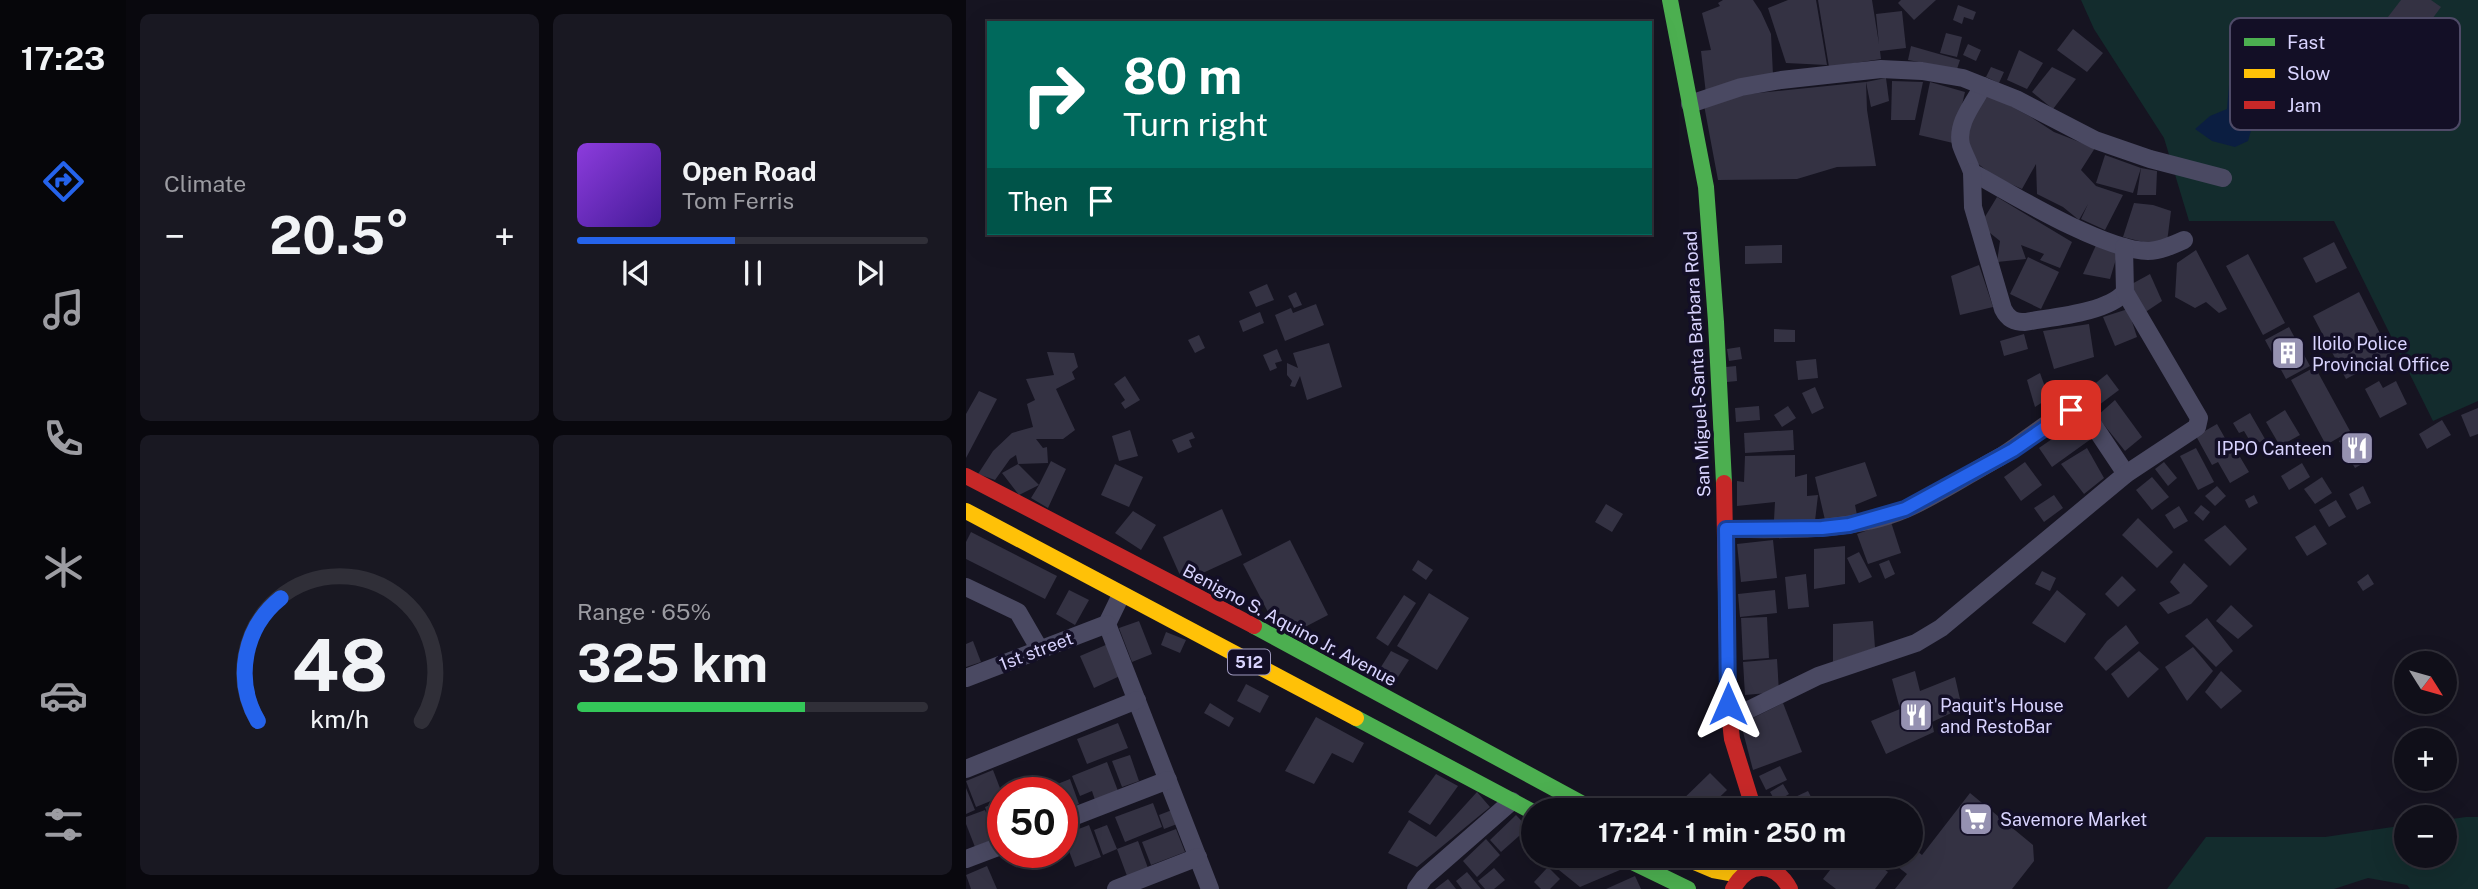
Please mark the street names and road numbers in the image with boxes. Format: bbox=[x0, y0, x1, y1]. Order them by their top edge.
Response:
street label: San Miguel-Santa Barbara Road bbox=[1680, 230, 1714, 498]
street label: Benigno S. Aquino Jr. Avenue bbox=[1179, 560, 1401, 690]
street label: 1st street bbox=[996, 627, 1076, 675]
road number: 512 bbox=[1228, 650, 1270, 674]

